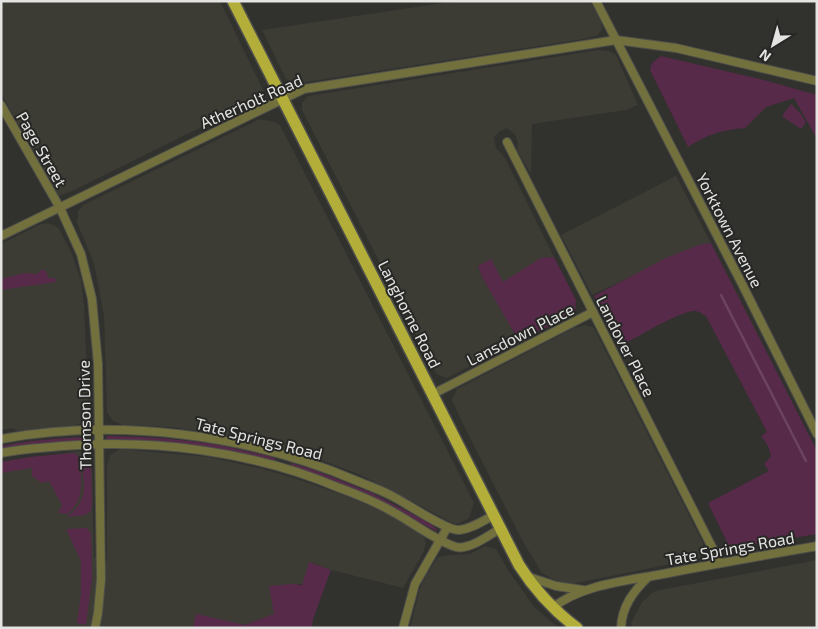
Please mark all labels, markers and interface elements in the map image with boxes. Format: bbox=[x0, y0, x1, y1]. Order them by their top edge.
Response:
north arrow bbox=[748, 20, 798, 70]
text: N bbox=[756, 46, 774, 66]
street label: Atherholt Road bbox=[197, 70, 305, 132]
street label: Page Street bbox=[13, 108, 71, 190]
street label: Yorktown Avenue bbox=[693, 169, 767, 291]
street label: Langhorne Road bbox=[375, 257, 445, 371]
street label: Landover Place bbox=[592, 293, 660, 399]
street label: Lansdown Place bbox=[463, 299, 577, 369]
street label: Thomson Drive bbox=[74, 360, 94, 470]
street label: Tate Springs Road bbox=[194, 413, 324, 463]
street label: Tate Springs Road bbox=[664, 527, 796, 569]

